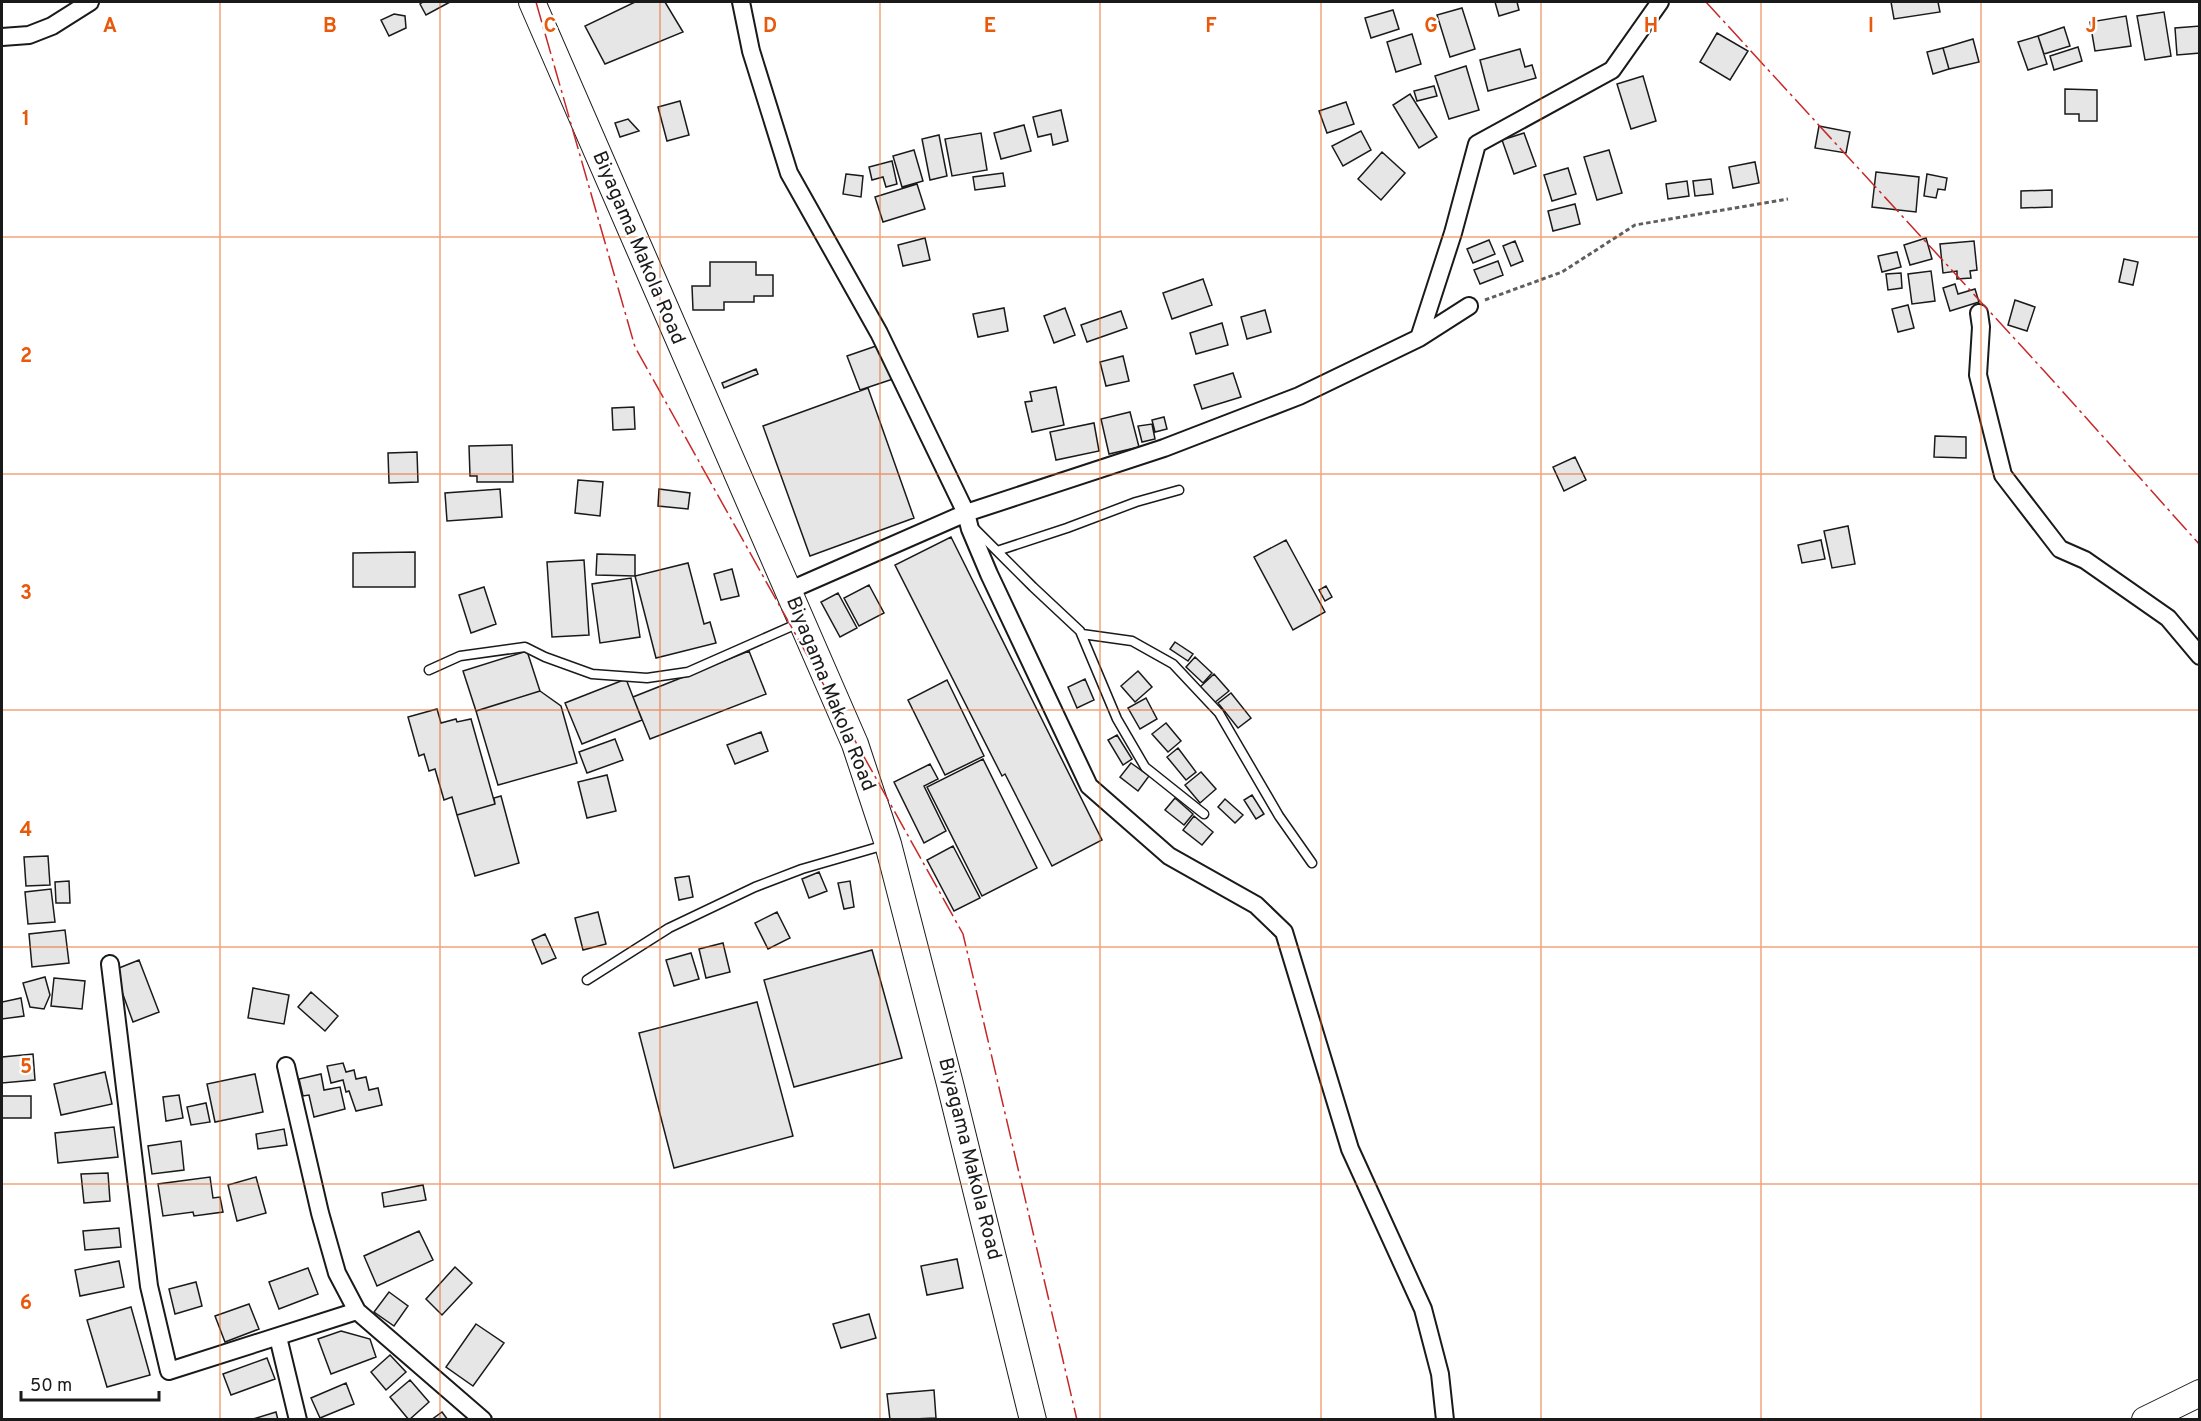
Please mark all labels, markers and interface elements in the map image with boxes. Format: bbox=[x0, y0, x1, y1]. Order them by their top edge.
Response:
text: A bbox=[103, 14, 117, 40]
text: B bbox=[323, 14, 337, 40]
text: C bbox=[544, 14, 556, 40]
text: D bbox=[763, 14, 777, 40]
text: E bbox=[984, 14, 996, 40]
text: F bbox=[1205, 14, 1217, 40]
text: G bbox=[1424, 14, 1438, 40]
text: H bbox=[1644, 14, 1658, 40]
text: I bbox=[1868, 14, 1874, 40]
text: J bbox=[2085, 14, 2097, 40]
text: 1 bbox=[22, 107, 30, 133]
street label: Biyagama Makola Road bbox=[585, 147, 691, 349]
text: 2 bbox=[20, 344, 32, 370]
text: 3 bbox=[20, 581, 32, 607]
street label: Biyagama Makola Road bbox=[779, 593, 881, 795]
text: 4 bbox=[20, 818, 32, 844]
text: 5 bbox=[20, 1055, 32, 1081]
street label: Biyagama Makola Road bbox=[931, 1055, 1007, 1263]
text: 6 bbox=[20, 1291, 32, 1317]
scale bar bbox=[21, 1364, 159, 1402]
text: 50 m bbox=[30, 1375, 72, 1398]

